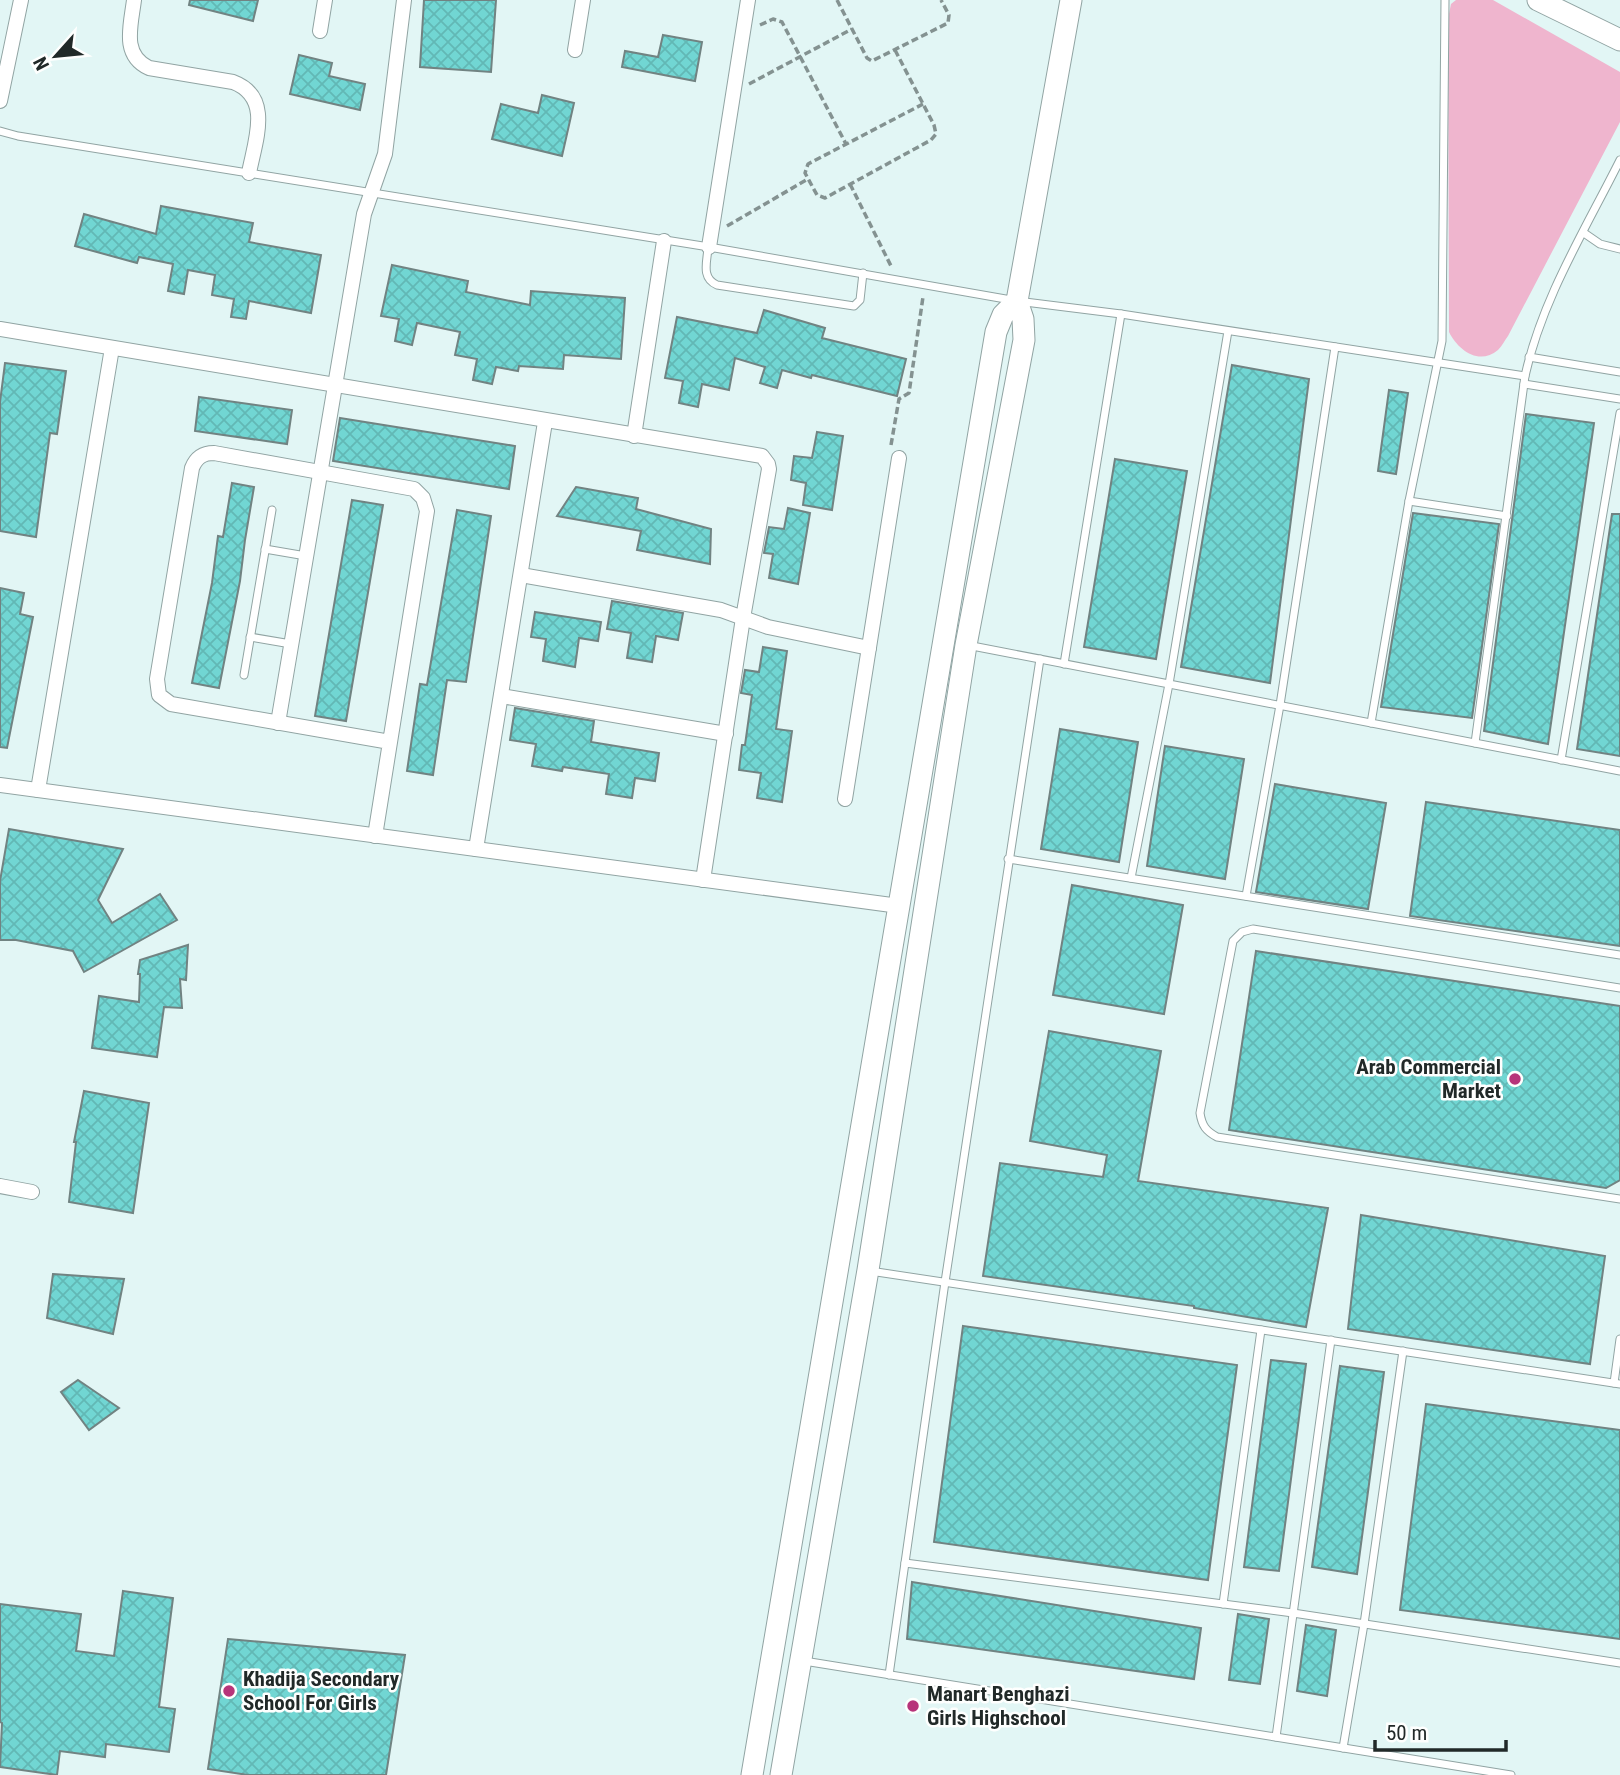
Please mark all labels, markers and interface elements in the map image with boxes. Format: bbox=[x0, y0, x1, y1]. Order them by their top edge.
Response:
north arrow bbox=[21, 21, 91, 91]
text: N bbox=[28, 53, 54, 74]
place label: Arab Commercial Market bbox=[1356, 1055, 1501, 1103]
marker: Arab Commercial Market bbox=[1507, 1071, 1523, 1087]
place label: Khadija Secondary School For Girls bbox=[243, 1667, 400, 1715]
place label: Manart Benghazi Girls Highschool bbox=[927, 1682, 1070, 1730]
marker: Khadija Secondary School For Girls bbox=[221, 1683, 237, 1699]
marker: Manart Benghazi Girls Highschool bbox=[905, 1698, 921, 1714]
scale bar bbox=[1375, 1708, 1506, 1752]
text: 50 m bbox=[1386, 1721, 1427, 1745]

